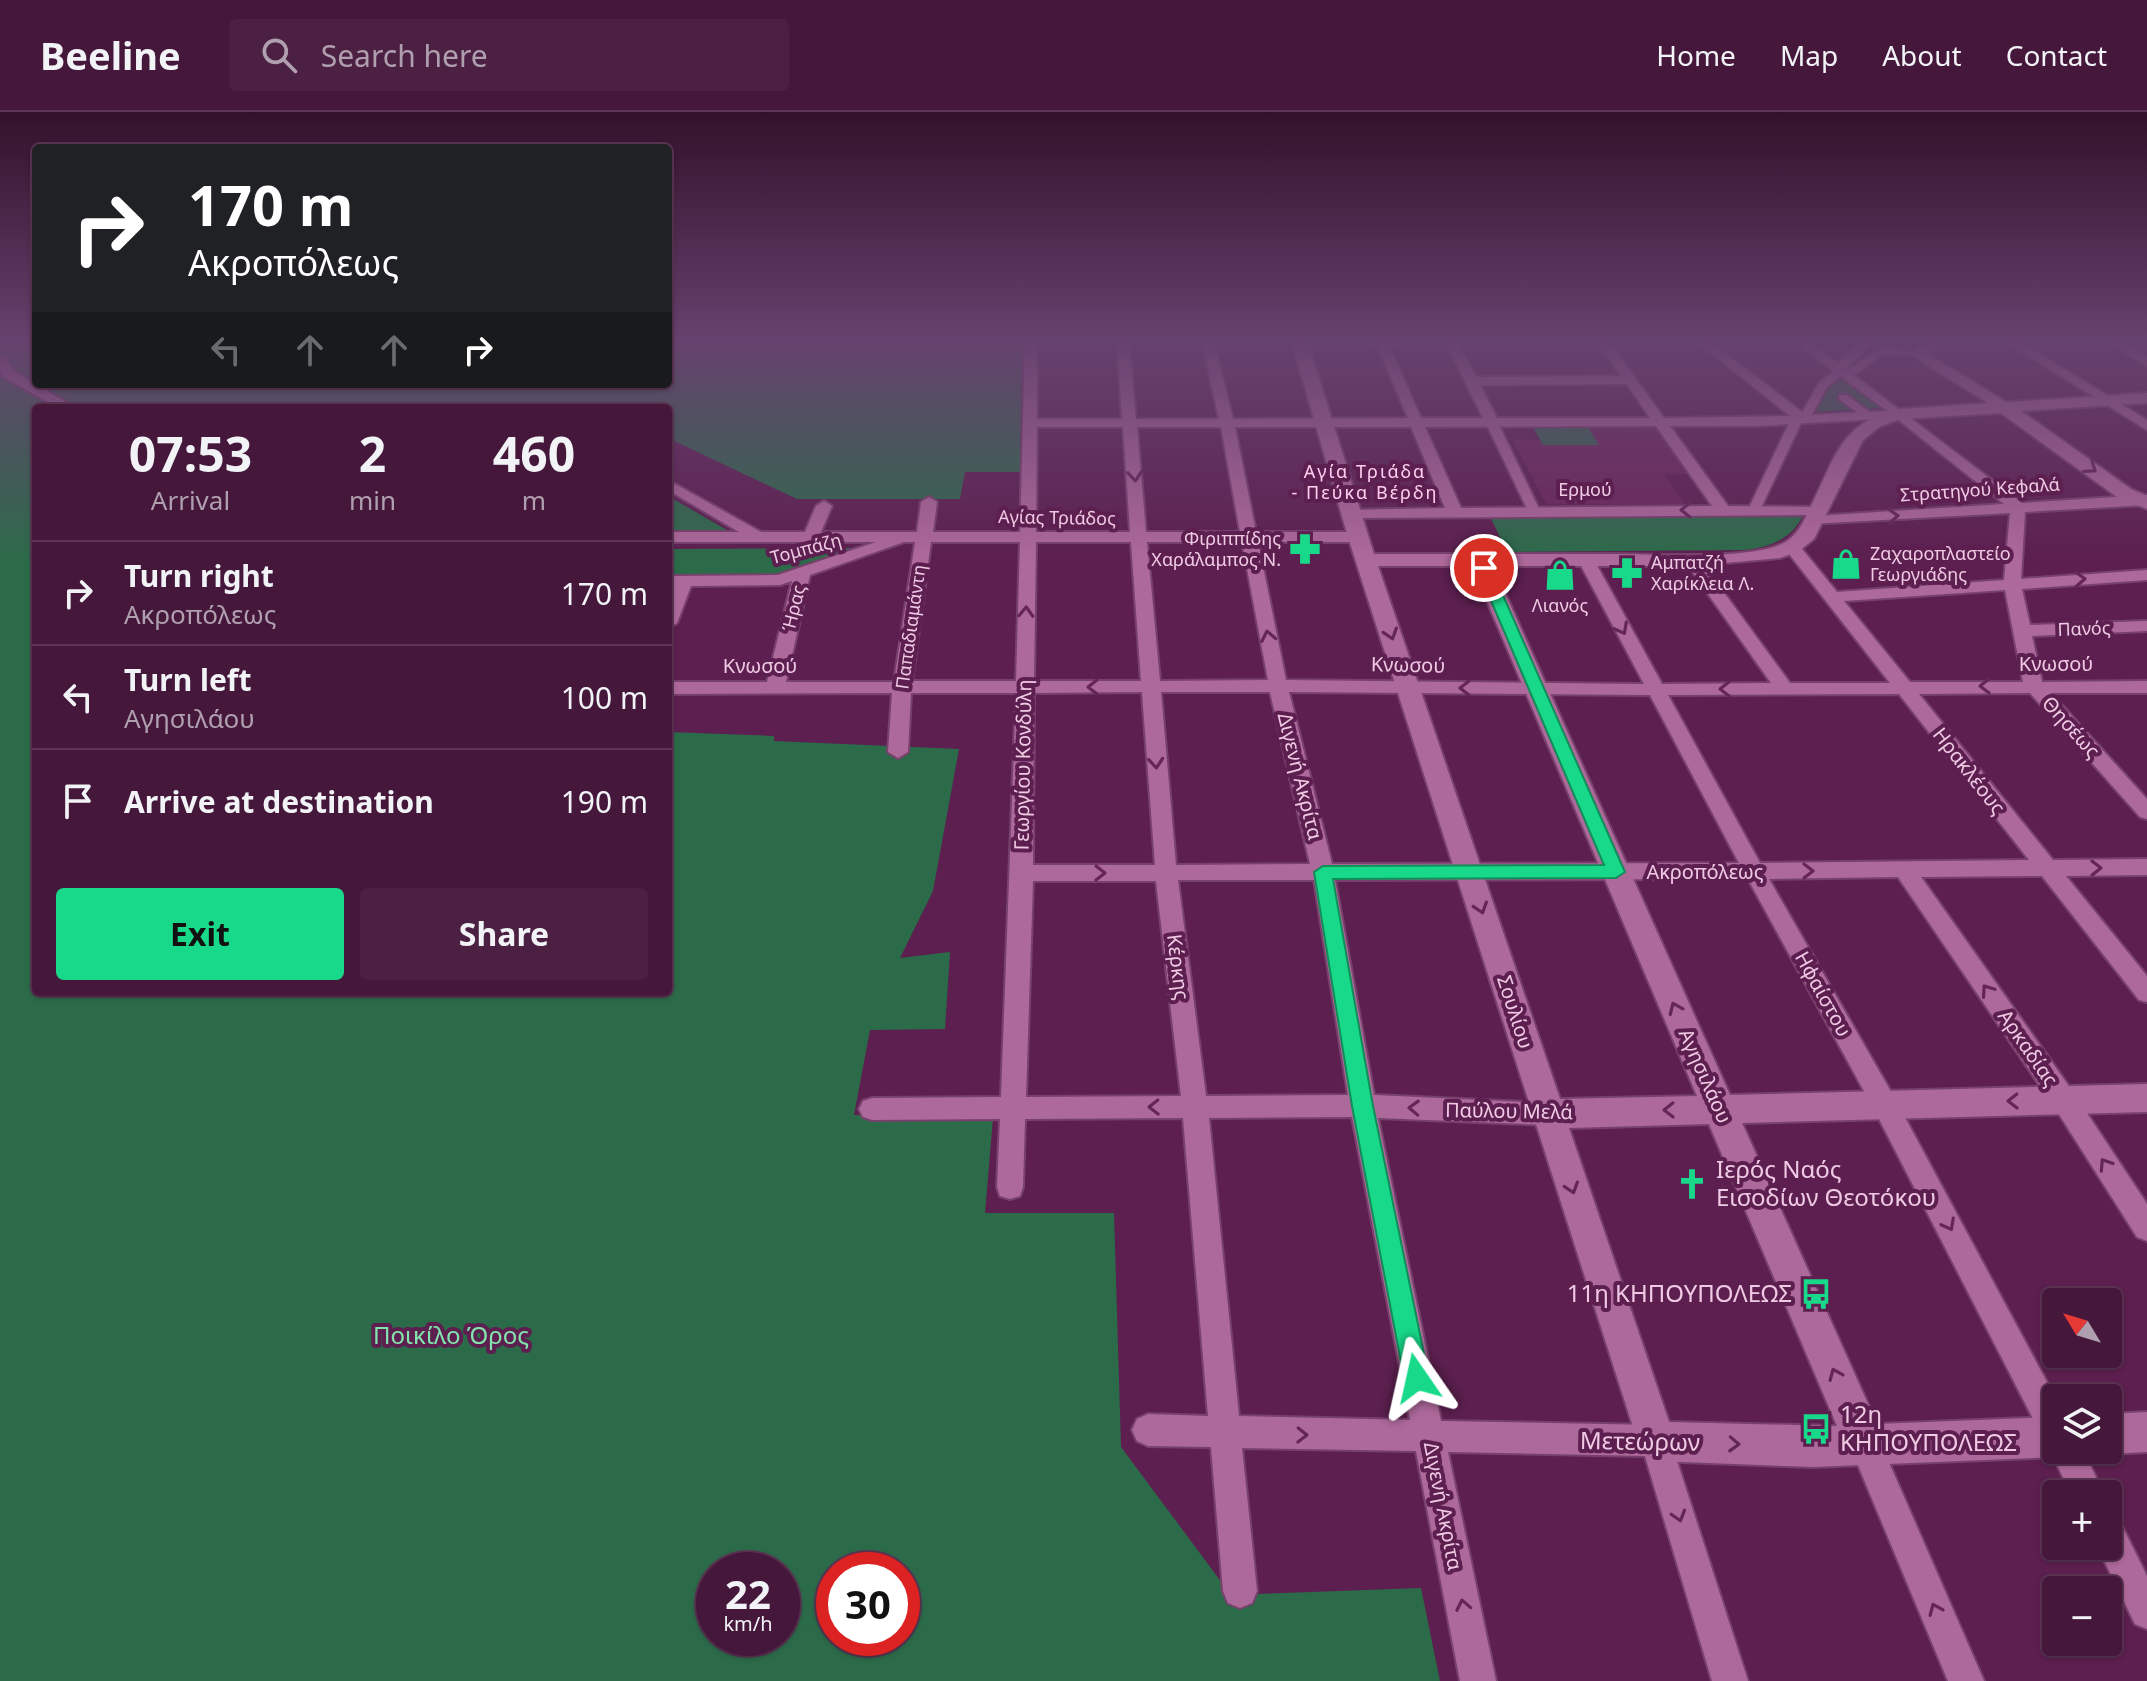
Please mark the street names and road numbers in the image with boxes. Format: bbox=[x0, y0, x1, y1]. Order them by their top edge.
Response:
street label: Στρατηγού Κεφαλά bbox=[1899, 471, 2061, 507]
street label: Ερμού bbox=[1558, 477, 1612, 501]
street label: Αγίας Τριάδος bbox=[998, 504, 1116, 530]
street label: Τομπάζη bbox=[768, 527, 844, 569]
street label: Παπαδιαμάντη bbox=[889, 563, 931, 691]
street label: Ήρας bbox=[776, 582, 810, 633]
street label: Πανός bbox=[2057, 615, 2111, 641]
street label: Κνωσού bbox=[1371, 650, 1445, 679]
street label: Κνωσού bbox=[2019, 650, 2093, 677]
street label: Κνωσού bbox=[723, 652, 797, 679]
street label: Γεωργίου Κονδύλη bbox=[1008, 679, 1037, 851]
street label: Θησέως bbox=[2036, 690, 2107, 764]
street label: Διγενή Ακρίτα bbox=[1272, 710, 1329, 843]
street label: Ηρακλέους bbox=[1927, 722, 2012, 820]
street label: Ακροπόλεως bbox=[1646, 858, 1764, 885]
street label: Κέρκης bbox=[1161, 932, 1196, 1002]
street label: Ηφαίστου bbox=[1789, 946, 1858, 1041]
street label: Σουλίου bbox=[1491, 972, 1540, 1052]
street label: Αρκαδίας bbox=[1992, 1004, 2065, 1092]
street label: Αγησιλάου bbox=[1673, 1024, 1738, 1127]
street label: Παύλου Μελά bbox=[1445, 1096, 1574, 1125]
street label: Μετεώρων bbox=[1580, 1423, 1700, 1458]
street label: Διγενή Ακρίτα bbox=[1418, 1440, 1469, 1573]

